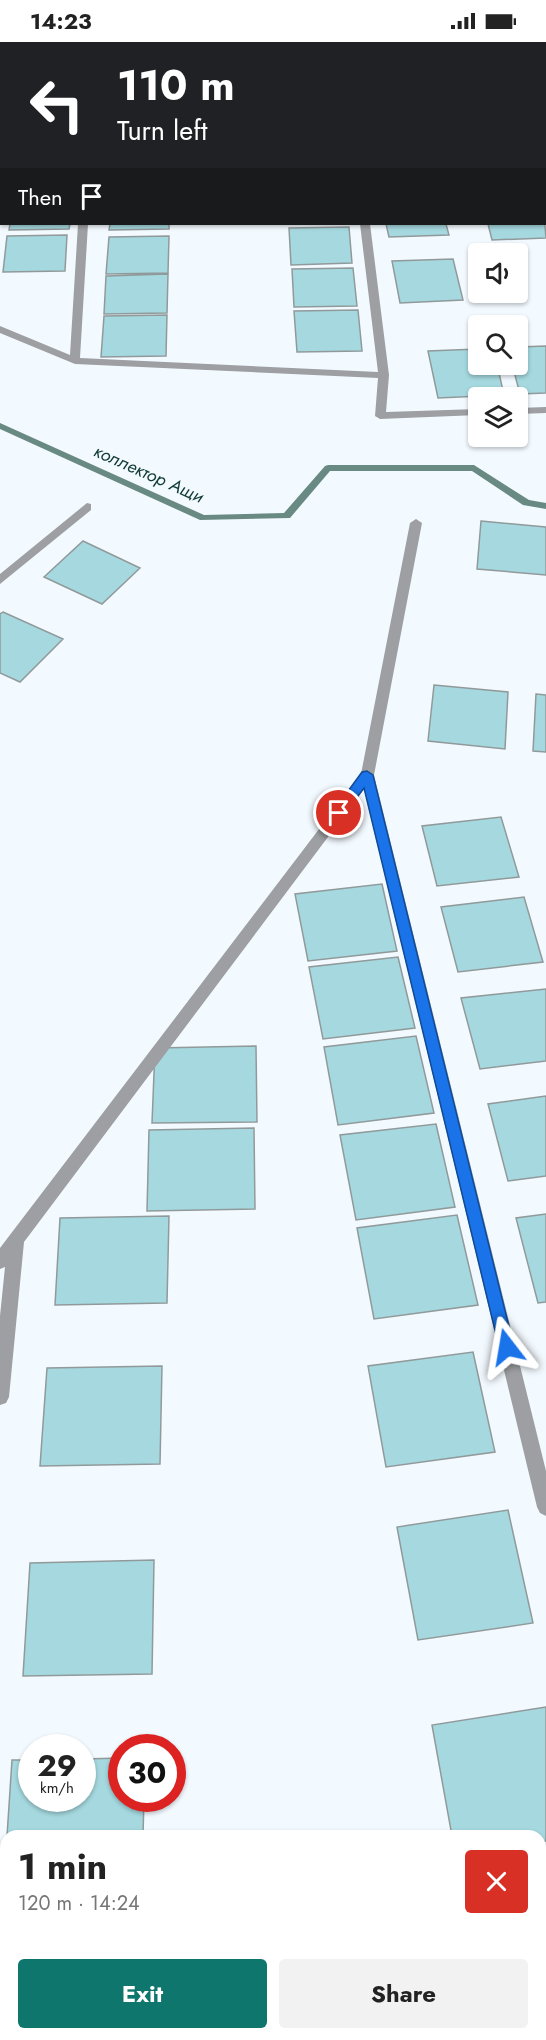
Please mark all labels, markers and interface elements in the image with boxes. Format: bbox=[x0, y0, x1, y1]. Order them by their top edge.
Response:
text: 14:23 bbox=[30, 5, 92, 37]
text: 110 m bbox=[117, 55, 235, 116]
icon: left bbox=[18, 66, 96, 144]
text: Turn left bbox=[117, 111, 207, 150]
icon: arrive bbox=[75, 180, 108, 213]
text: Then bbox=[18, 181, 63, 213]
map controls bbox=[468, 243, 528, 447]
button: sound bbox=[468, 243, 528, 303]
button: search bbox=[468, 315, 528, 375]
button: layers bbox=[468, 387, 528, 447]
water label: коллектор Ащи bbox=[90, 438, 209, 510]
pin bbox=[313, 787, 364, 838]
icon: arrive bbox=[322, 796, 355, 829]
position arrow bbox=[475, 1315, 539, 1379]
speed limit sign: 30 bbox=[108, 1734, 186, 1812]
text: 29 bbox=[37, 1744, 77, 1787]
text: km/h bbox=[40, 1777, 74, 1799]
text: 1 min bbox=[18, 1840, 107, 1892]
button: close bbox=[465, 1850, 528, 1913]
text: 120 m · 14:24 bbox=[18, 1889, 140, 1918]
button: Exit bbox=[18, 1959, 267, 2028]
button: Share bbox=[279, 1959, 528, 2028]

